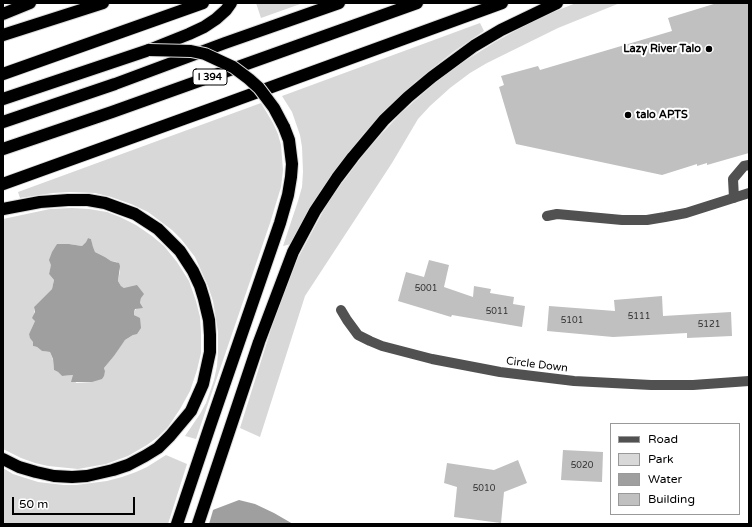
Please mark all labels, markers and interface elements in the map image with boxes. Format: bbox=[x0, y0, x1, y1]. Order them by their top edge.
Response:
place label: Lazy River Talo bbox=[623, 42, 701, 56]
marker: Lazy River Talo bbox=[704, 44, 714, 54]
road number: I 394 bbox=[193, 69, 227, 85]
place label: talo APTS bbox=[636, 108, 688, 122]
marker: talo APTS bbox=[623, 110, 633, 120]
house number: 5001 bbox=[415, 284, 437, 294]
house number: 5011 bbox=[486, 307, 508, 317]
house number: 5111 bbox=[628, 312, 650, 322]
house number: 5101 bbox=[561, 316, 583, 326]
house number: 5121 bbox=[698, 320, 720, 330]
street label: Circle Down bbox=[505, 355, 569, 375]
legend bbox=[610, 423, 740, 515]
text: Road bbox=[648, 432, 678, 446]
text: Park bbox=[648, 452, 674, 466]
house number: 5020 bbox=[571, 461, 593, 471]
text: Water bbox=[648, 472, 682, 486]
house number: 5010 bbox=[473, 484, 495, 494]
scale bar bbox=[14, 489, 137, 515]
text: Building bbox=[648, 492, 695, 506]
text: 50 m bbox=[19, 497, 48, 511]

